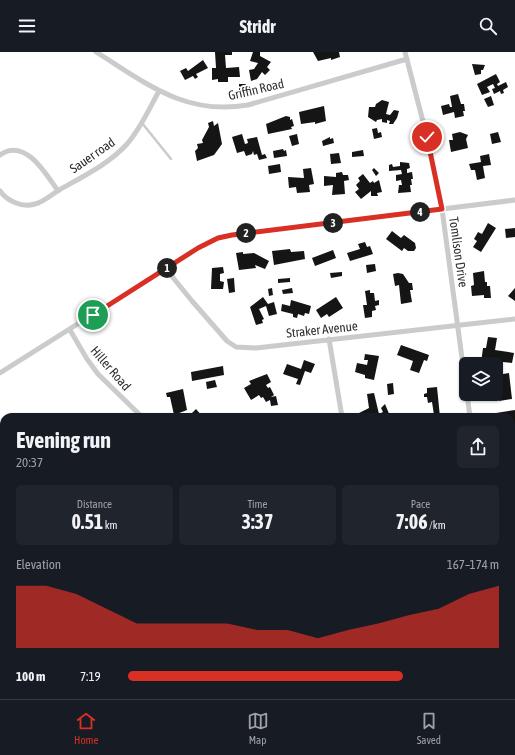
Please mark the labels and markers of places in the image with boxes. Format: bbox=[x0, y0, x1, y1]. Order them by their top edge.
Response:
pin bbox=[410, 120, 444, 154]
pin: 4 bbox=[410, 202, 430, 222]
pin: 3 bbox=[323, 213, 343, 233]
pin: 2 bbox=[236, 223, 256, 243]
pin: 1 bbox=[157, 258, 177, 278]
pin bbox=[76, 298, 110, 332]

